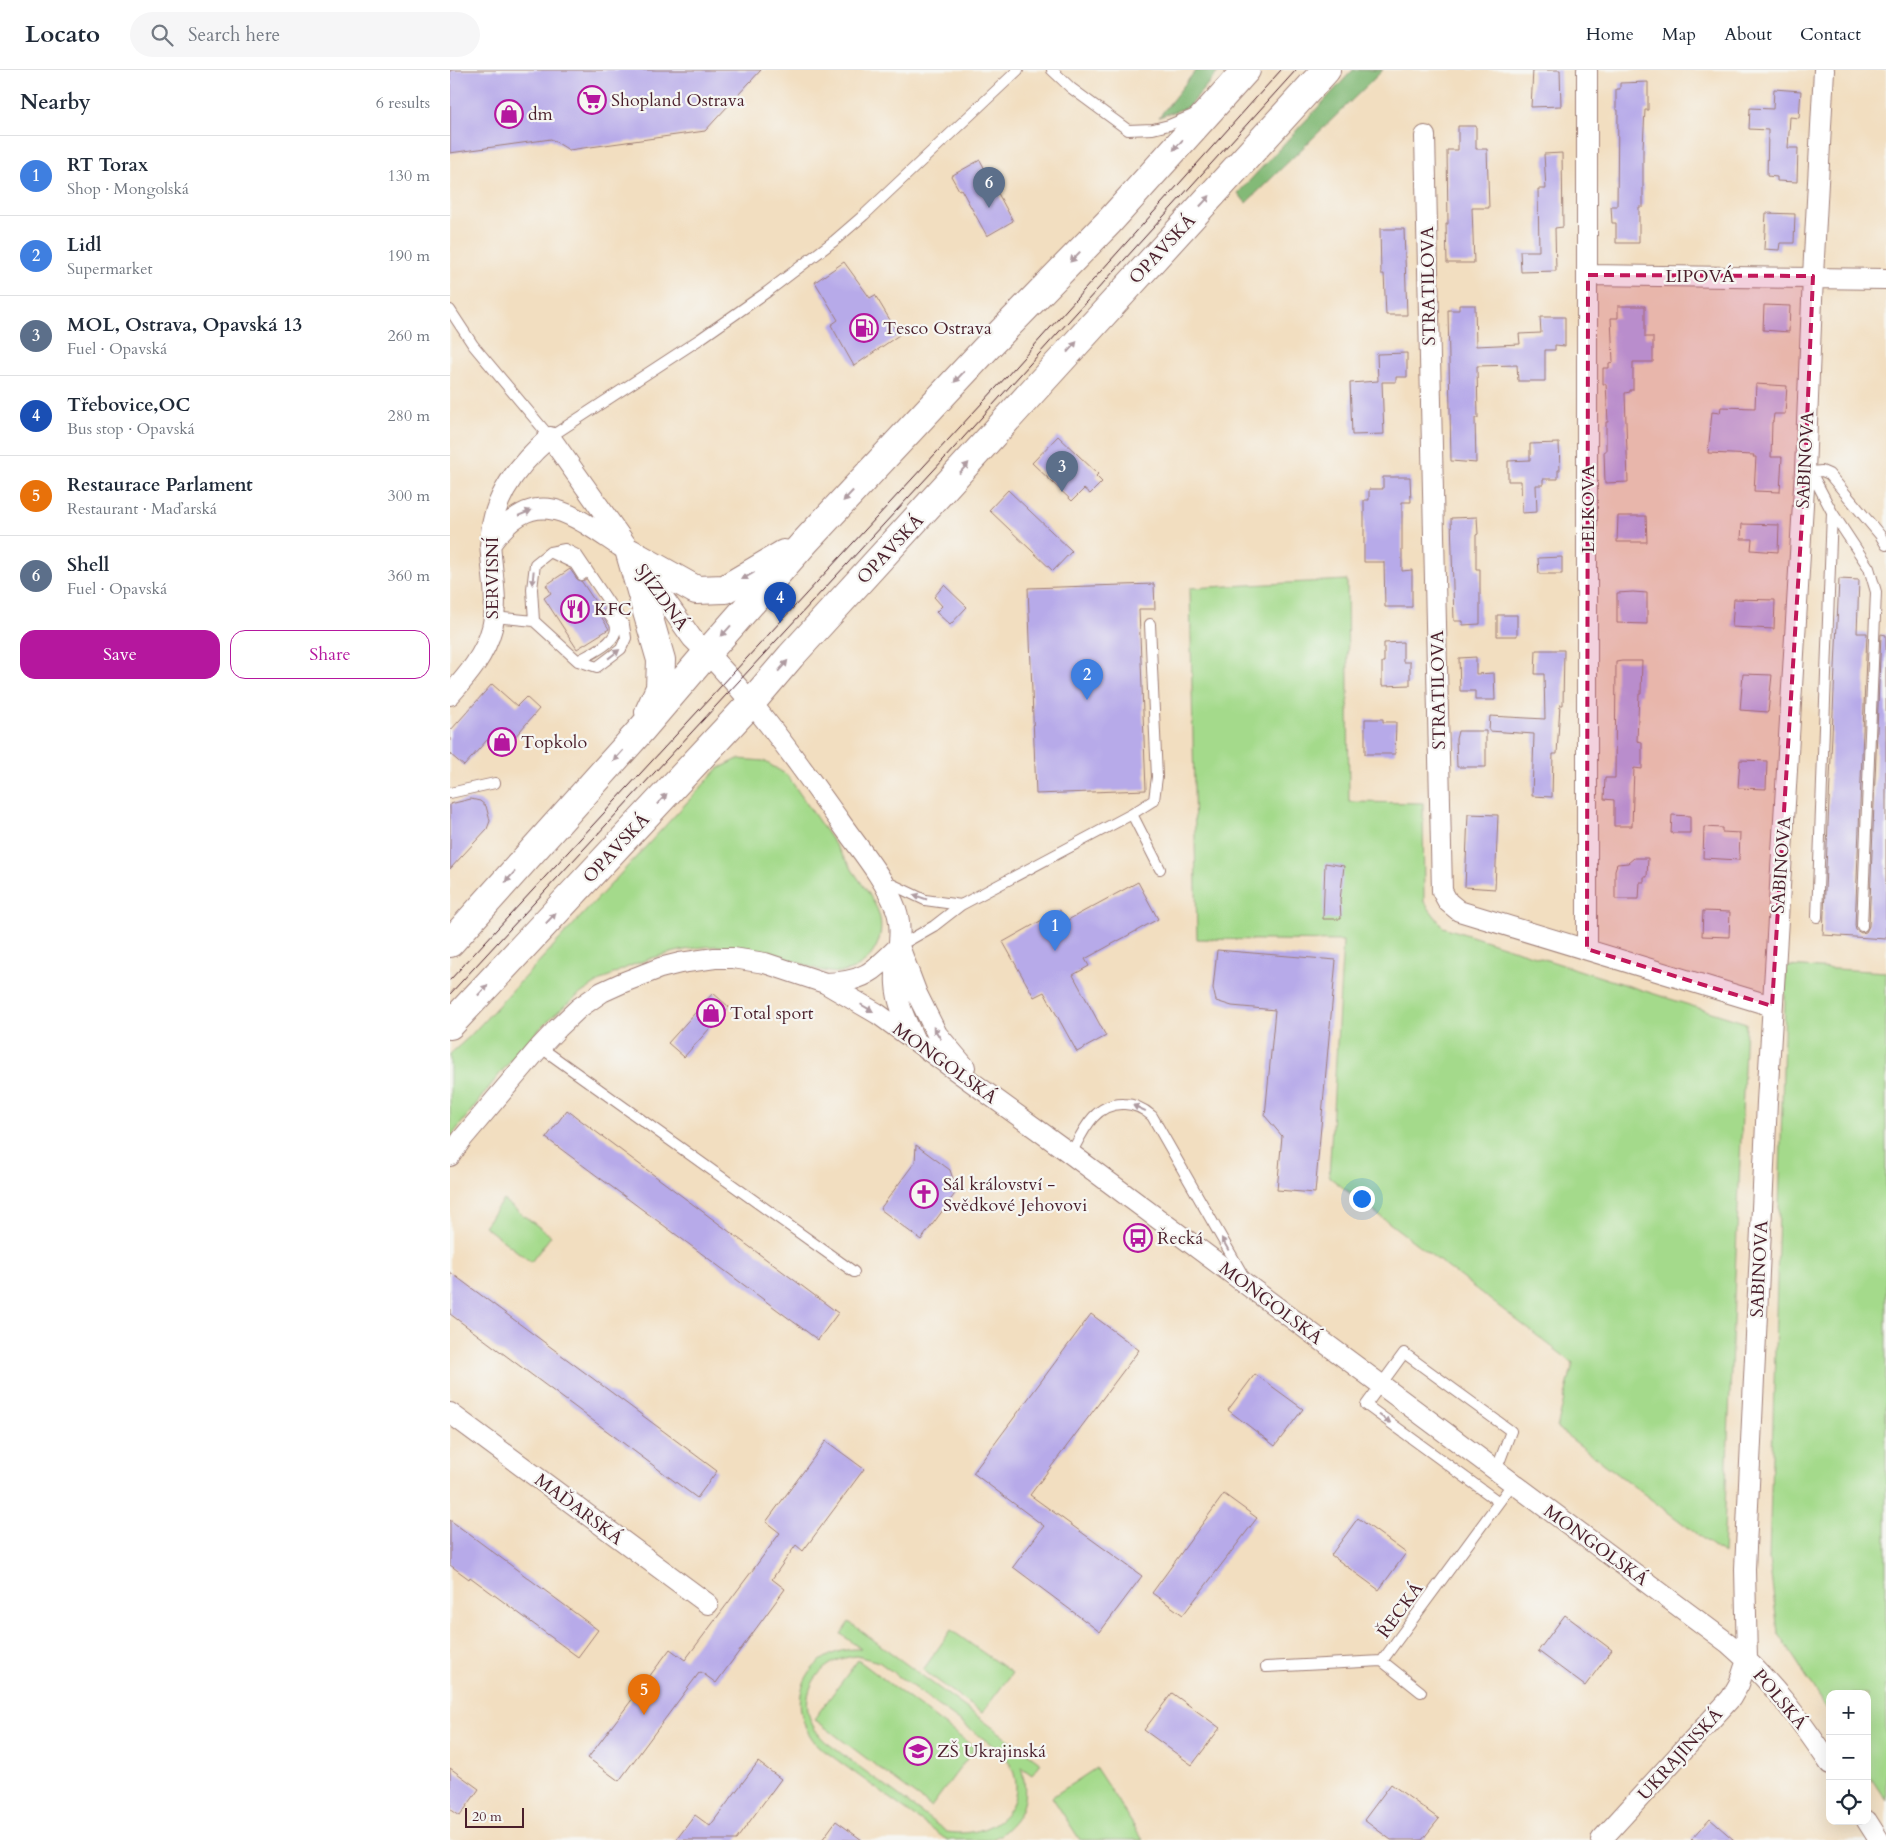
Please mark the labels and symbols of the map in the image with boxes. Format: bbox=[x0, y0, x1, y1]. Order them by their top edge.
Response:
supermarket icon: Shopland Ostrava bbox=[577, 85, 607, 115]
place label: Shopland Ostrava bbox=[611, 88, 745, 113]
shop icon: dm bbox=[494, 99, 524, 129]
place label: dm bbox=[528, 102, 554, 127]
one-way arrow bbox=[1172, 139, 1184, 151]
pin: 6 bbox=[973, 167, 1005, 208]
one-way arrow bbox=[1199, 196, 1211, 208]
street label: OPAVSKÁ bbox=[1123, 209, 1201, 290]
street label: STRATILOVA bbox=[1415, 226, 1442, 346]
one-way arrow bbox=[1069, 251, 1081, 263]
street label: LIPOVÁ bbox=[1665, 264, 1735, 289]
fuel station icon: Tesco Ostrava bbox=[849, 313, 879, 343]
place label: Tesco Ostrava bbox=[883, 316, 992, 341]
one-way arrow bbox=[1066, 342, 1078, 354]
one-way arrow bbox=[953, 371, 965, 383]
street label: SABINOVA bbox=[1790, 411, 1821, 509]
pin: 3 bbox=[1046, 451, 1078, 492]
one-way arrow bbox=[958, 463, 970, 475]
street label: LELKOVA bbox=[1576, 465, 1601, 553]
one-way arrow bbox=[842, 490, 854, 502]
one-way arrow bbox=[518, 508, 533, 516]
street label: OPAVSKÁ bbox=[851, 509, 929, 590]
street label: SERVISNÍ bbox=[480, 537, 505, 619]
street label: SJÍZDNÁ bbox=[629, 559, 694, 636]
one-way arrow bbox=[529, 570, 537, 586]
one-way arrow bbox=[741, 571, 754, 580]
pin: 4 bbox=[764, 582, 796, 623]
restaurant icon: KFC bbox=[560, 594, 590, 624]
place label: KFC bbox=[594, 597, 632, 622]
one-way arrow bbox=[720, 625, 732, 637]
street label: STRATILOVA bbox=[1425, 630, 1452, 750]
one-way arrow bbox=[607, 649, 621, 659]
pin: 2 bbox=[1071, 659, 1103, 700]
one-way arrow bbox=[777, 660, 788, 673]
shop icon: Topkolo bbox=[487, 727, 517, 757]
place label: Topkolo bbox=[521, 730, 587, 755]
one-way arrow bbox=[612, 750, 624, 762]
one-way arrow bbox=[656, 794, 668, 806]
street label: OPAVSKÁ bbox=[577, 808, 655, 889]
street label: SABINOVA bbox=[1766, 816, 1797, 914]
one-way arrow bbox=[504, 871, 515, 884]
one-way arrow bbox=[912, 893, 927, 900]
pin: 1 bbox=[1039, 910, 1071, 951]
one-way arrow bbox=[545, 912, 557, 924]
one-way arrow bbox=[477, 984, 489, 996]
shop icon: Total sport bbox=[696, 998, 726, 1028]
place label: Total sport bbox=[730, 1001, 814, 1026]
one-way arrow bbox=[861, 1003, 874, 1012]
street label: MONGOLSKÁ bbox=[887, 1017, 1002, 1110]
one-way arrow bbox=[933, 1026, 942, 1039]
one-way arrow bbox=[1131, 1104, 1146, 1112]
place label: Sál království - Svědkové Jehovovi bbox=[943, 1172, 1087, 1218]
church icon: Sál království - Svědkové Jehovovi bbox=[909, 1179, 939, 1209]
your location bbox=[1349, 1186, 1375, 1212]
street label: SABINOVA bbox=[1744, 1220, 1775, 1318]
bus stop icon: Řecká bbox=[1123, 1223, 1153, 1253]
place label: Řecká bbox=[1157, 1226, 1203, 1251]
one-way arrow bbox=[1221, 1237, 1230, 1250]
street label: MONGOLSKÁ bbox=[1214, 1256, 1328, 1351]
one-way arrow bbox=[1378, 1414, 1391, 1425]
street label: MAĎARSKÁ bbox=[529, 1468, 628, 1551]
street label: MONGOLSKÁ bbox=[1538, 1499, 1653, 1592]
street label: ŘECKÁ bbox=[1372, 1577, 1429, 1643]
street label: POLSKÁ bbox=[1747, 1664, 1813, 1735]
pin: 5 bbox=[628, 1674, 660, 1715]
street label: UKRAJINSKÁ bbox=[1632, 1703, 1729, 1806]
school or university icon: ZŠ Ukrajinská bbox=[903, 1736, 933, 1766]
place label: ZŠ Ukrajinská bbox=[937, 1739, 1046, 1764]
scale bar bbox=[465, 1805, 524, 1828]

